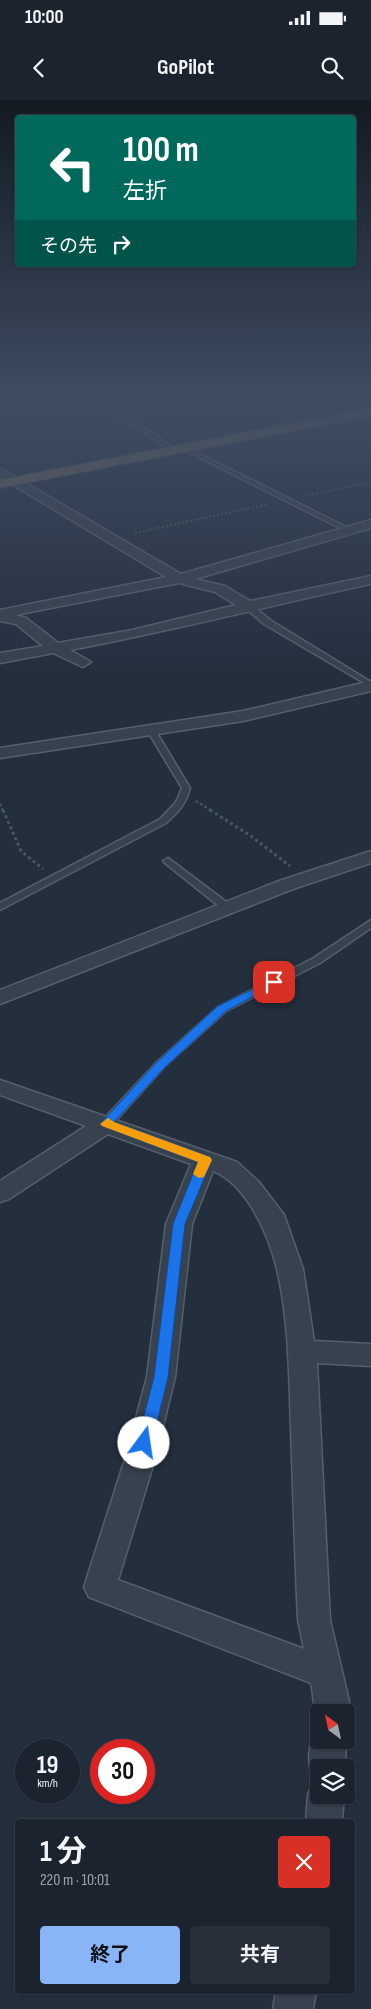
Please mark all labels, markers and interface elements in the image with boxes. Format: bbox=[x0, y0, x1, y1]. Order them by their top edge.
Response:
text: 10:00 bbox=[25, 6, 64, 29]
icon: back bbox=[25, 54, 53, 82]
text: GoPilot bbox=[157, 54, 214, 81]
icon: search bbox=[318, 54, 346, 82]
text: 100 m bbox=[123, 129, 199, 172]
icon: left bbox=[40, 135, 105, 200]
text: 左折 bbox=[123, 178, 167, 205]
icon: right bbox=[107, 230, 135, 258]
text: その先 bbox=[40, 235, 97, 258]
pin bbox=[253, 961, 295, 1003]
icon: arrive bbox=[260, 968, 288, 996]
position arrow bbox=[117, 1416, 169, 1468]
north arrow bbox=[310, 1704, 355, 1749]
map controls bbox=[310, 1704, 355, 1804]
speed limit sign: 30 bbox=[90, 1739, 155, 1804]
text: 19 bbox=[37, 1750, 58, 1781]
button: layers bbox=[310, 1759, 355, 1804]
text: km/h bbox=[37, 1776, 58, 1791]
text: 1 分 bbox=[40, 1834, 86, 1870]
button: close bbox=[278, 1836, 330, 1888]
text: 220 m · 10:01 bbox=[40, 1871, 110, 1890]
button: 終了 bbox=[40, 1926, 180, 1984]
button: 共有 bbox=[190, 1926, 330, 1984]

